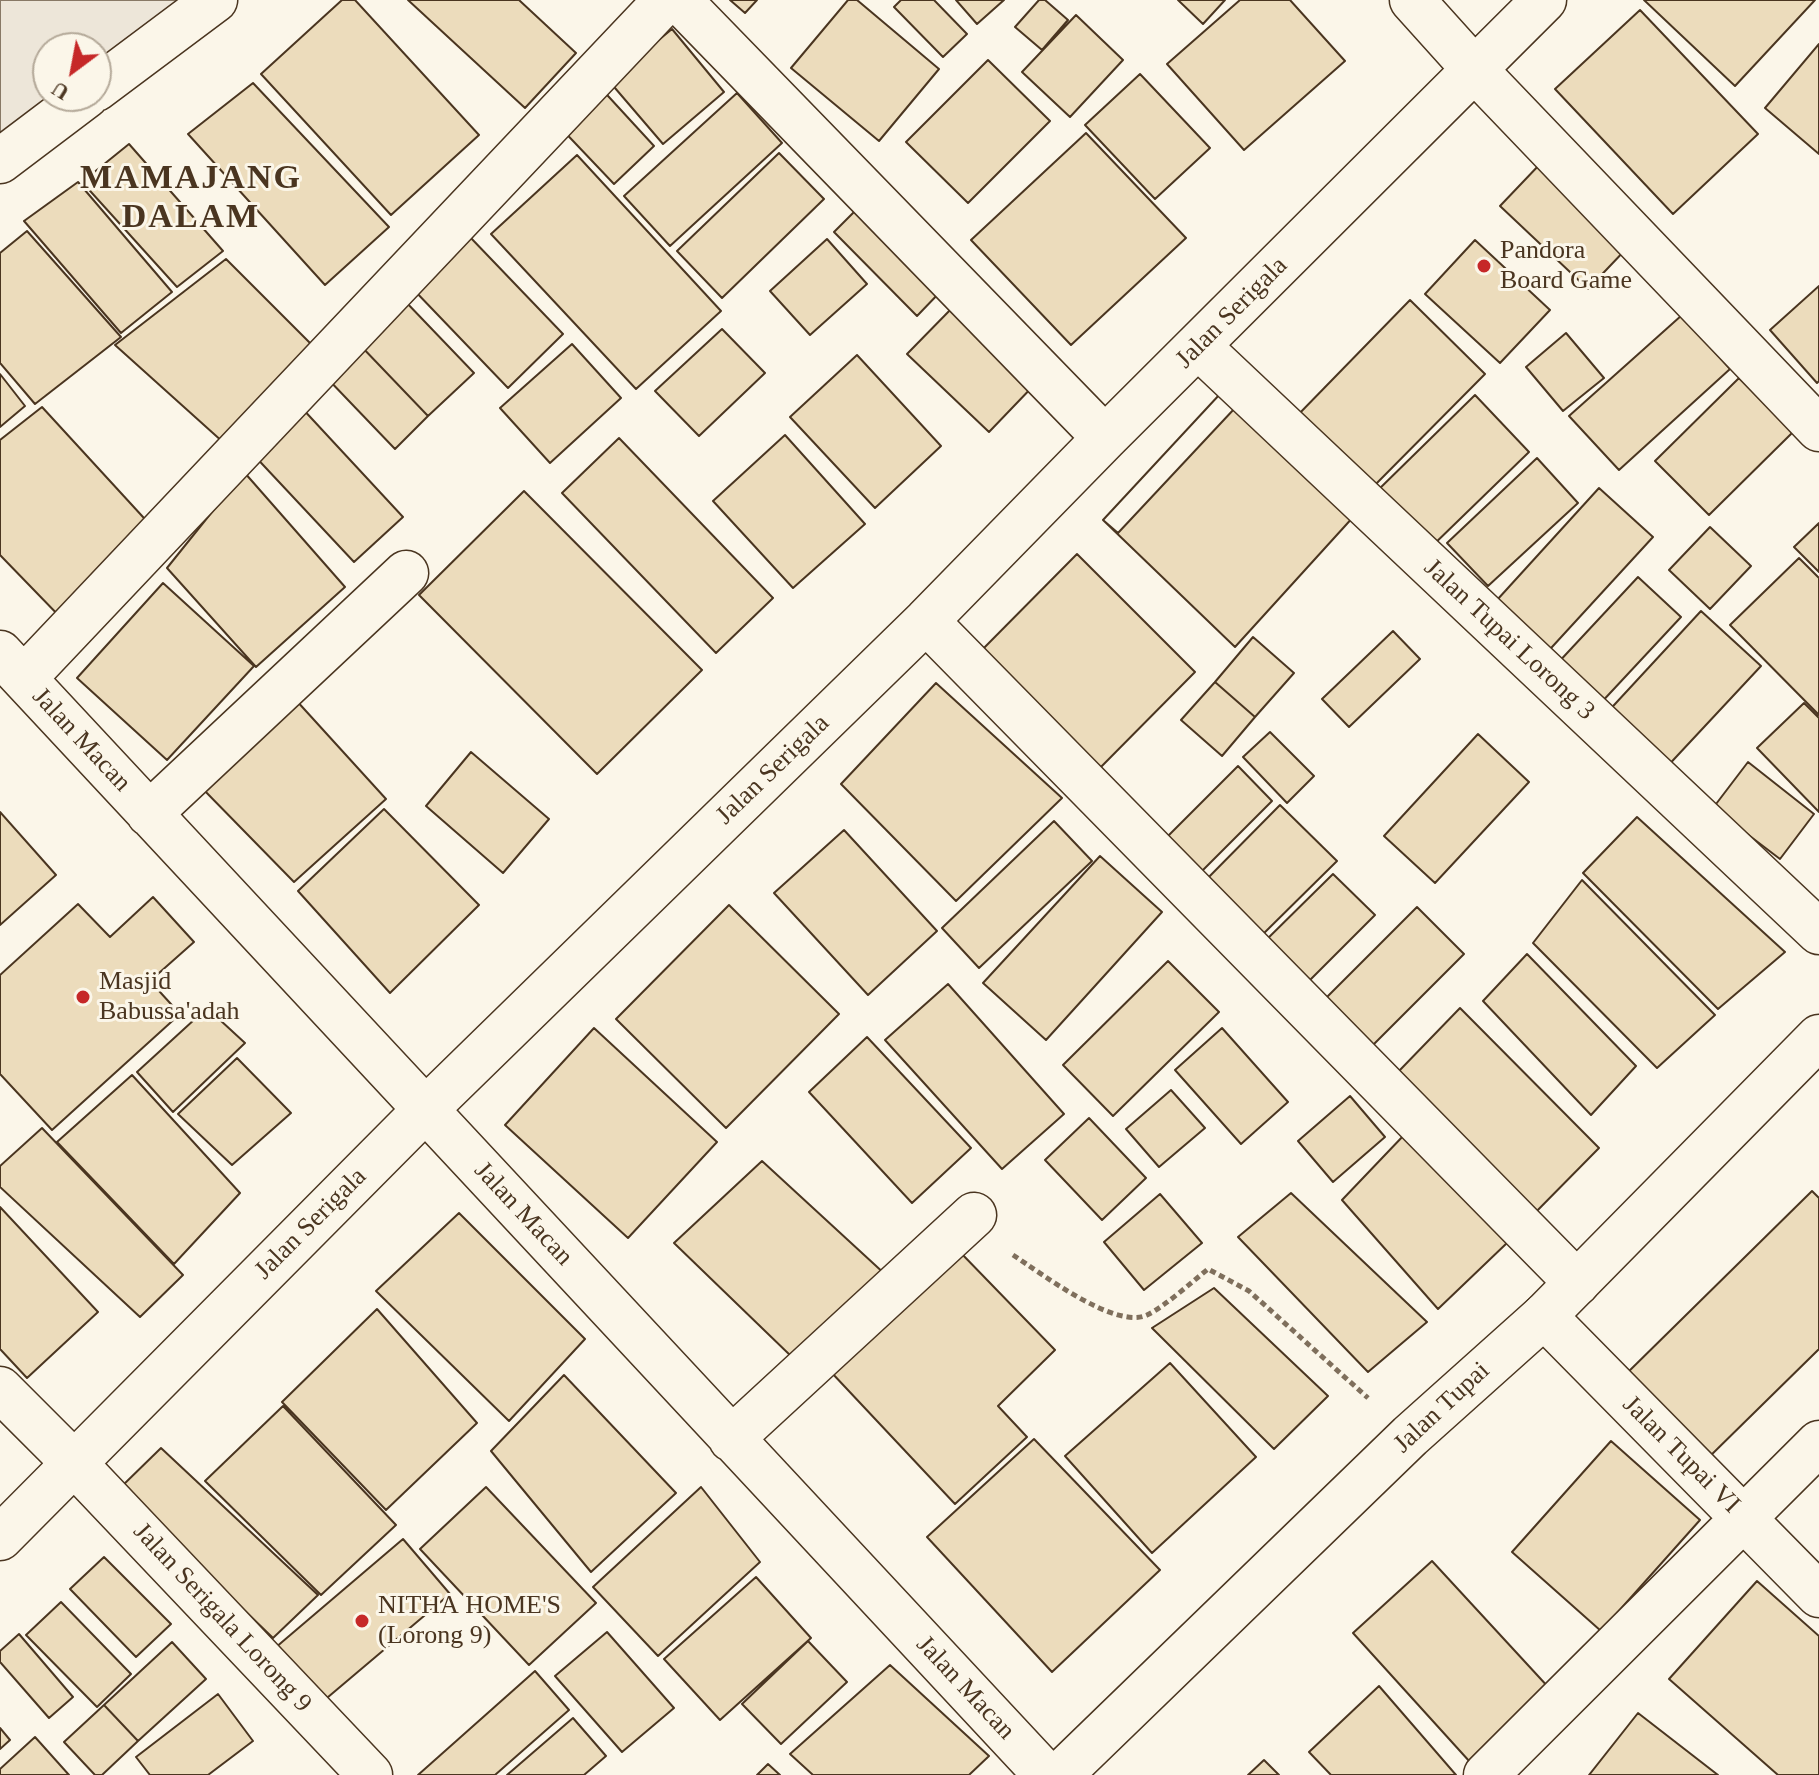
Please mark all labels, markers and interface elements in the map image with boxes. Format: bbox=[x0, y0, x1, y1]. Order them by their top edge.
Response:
north arrow bbox=[32, 32, 112, 112]
text: U bbox=[47, 76, 73, 106]
district label: MAMAJANG DALAM bbox=[80, 159, 302, 238]
place label: Pandora Board Game bbox=[1500, 235, 1632, 296]
street label: Jalan Serigala bbox=[1170, 251, 1294, 375]
marker: Pandora Board Game bbox=[1475, 257, 1493, 275]
street label: Jalan Tupai Lorong 3 bbox=[1417, 553, 1601, 727]
street label: Jalan Macan bbox=[25, 682, 137, 798]
street label: Jalan Serigala bbox=[710, 708, 836, 832]
place label: Masjid Babussa'adah bbox=[99, 966, 239, 1028]
marker: Masjid Babussa'adah bbox=[74, 988, 92, 1006]
street label: Jalan Macan bbox=[467, 1156, 579, 1272]
street label: Jalan Serigala bbox=[249, 1162, 373, 1286]
street label: Jalan Tupai bbox=[1388, 1356, 1496, 1460]
street label: Jalan Tupai VI bbox=[1616, 1390, 1746, 1520]
street label: Jalan Serigala Lorong 9 bbox=[126, 1517, 318, 1719]
place label: NITHA HOME'S (Lorong 9) bbox=[378, 1590, 561, 1652]
marker: NITHA HOME'S (Lorong 9) bbox=[353, 1612, 371, 1630]
street label: Jalan Macan bbox=[909, 1630, 1021, 1746]

